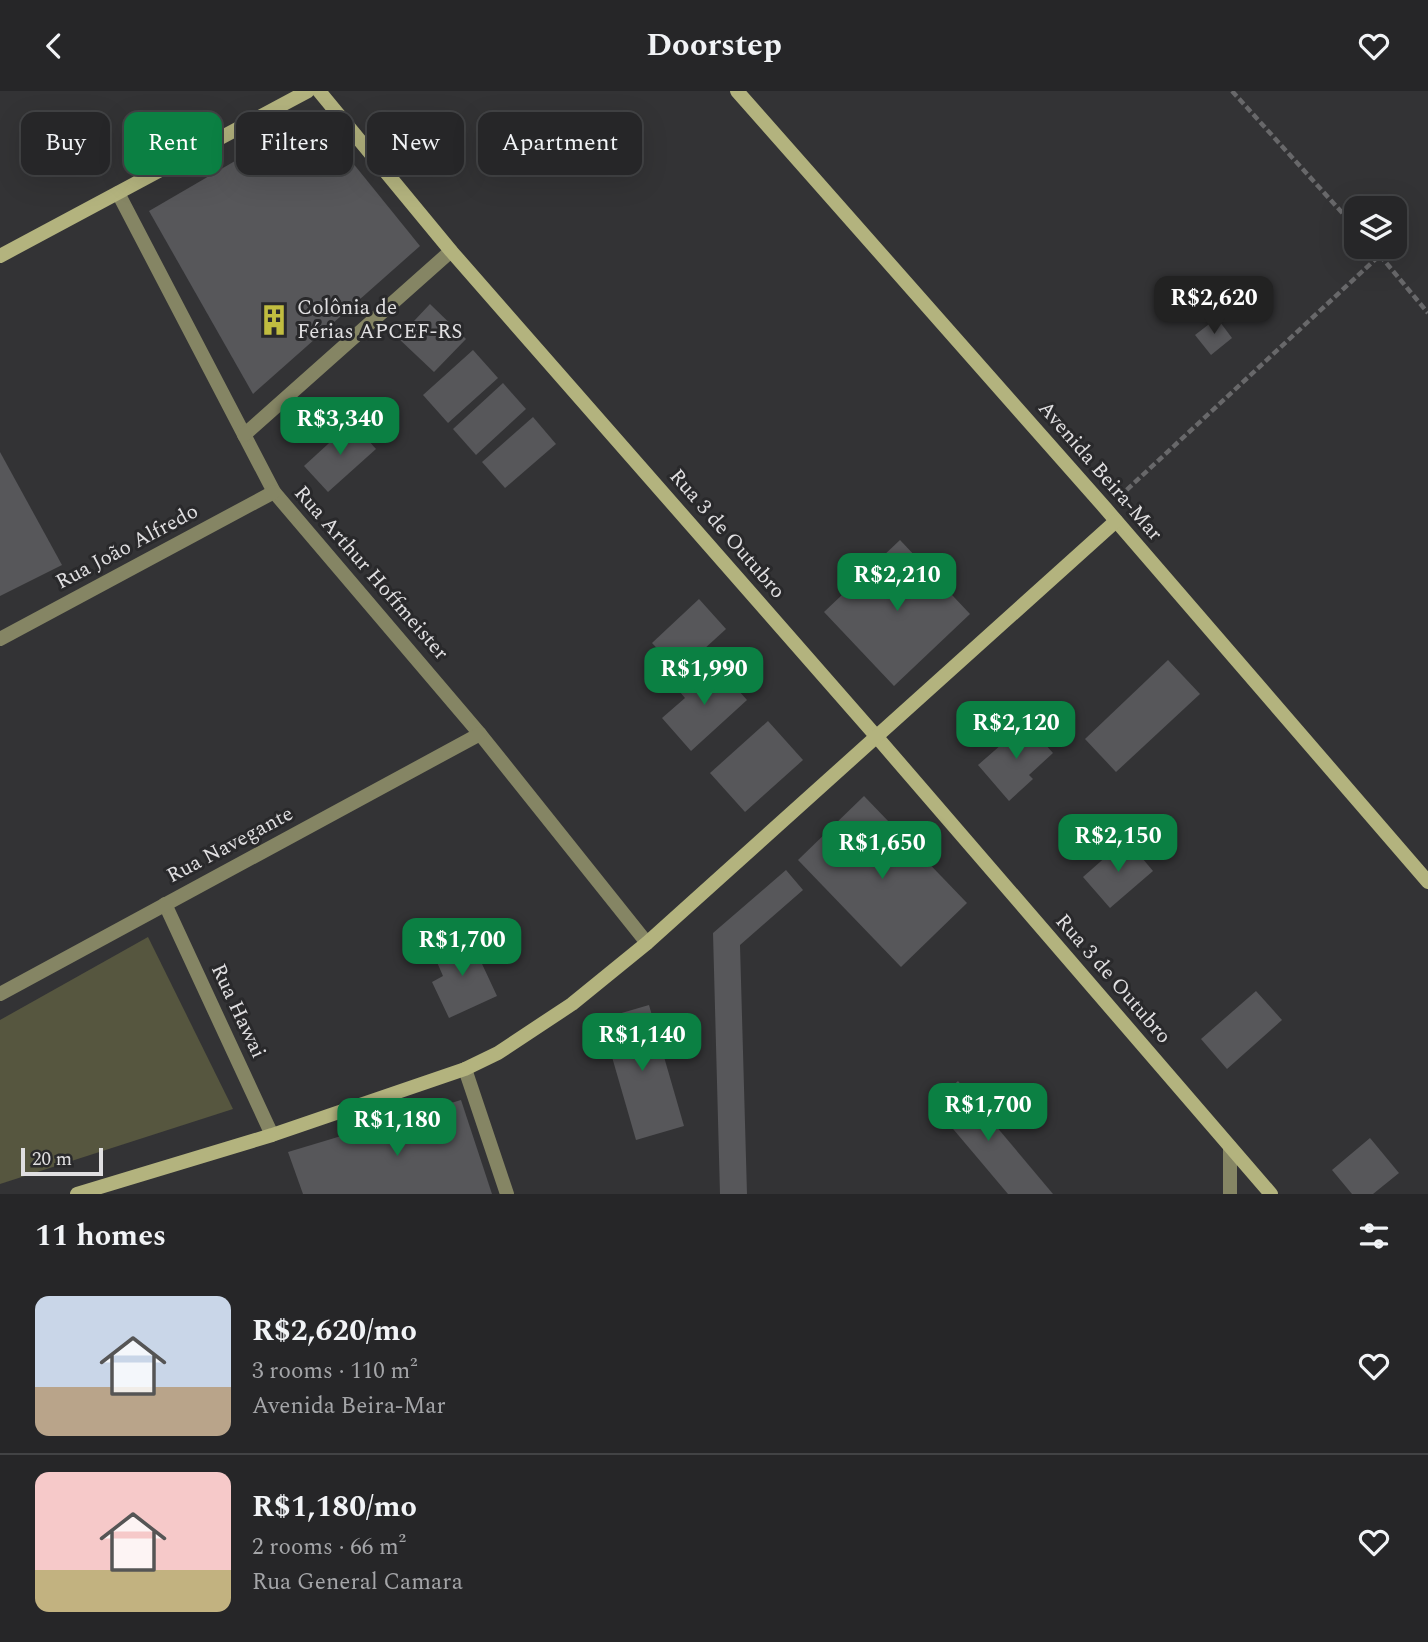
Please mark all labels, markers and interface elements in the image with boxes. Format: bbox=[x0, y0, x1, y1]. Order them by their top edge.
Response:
text: Doorstep bbox=[646, 21, 782, 70]
icon: back bbox=[35, 27, 73, 65]
icon: heart bbox=[1355, 27, 1393, 65]
chip: Buy bbox=[21, 112, 110, 175]
chip: Rent bbox=[124, 112, 222, 175]
chip: Filters bbox=[236, 112, 353, 175]
chip: New bbox=[367, 112, 464, 175]
chip: Apartment bbox=[478, 112, 642, 175]
map controls bbox=[1344, 196, 1407, 259]
button: layers bbox=[1344, 196, 1407, 259]
pin: R$2,620 bbox=[1149, 277, 1279, 336]
text: R$2,620 bbox=[1170, 281, 1258, 316]
place label: Colônia de Férias APCEF-RS bbox=[297, 292, 462, 348]
building icon: Colônia de Férias APCEF-RS bbox=[257, 303, 291, 337]
street label: Avenida Beira-Mar bbox=[1030, 394, 1170, 548]
pin: R$3,340 bbox=[275, 397, 405, 457]
text: R$3,340 bbox=[296, 402, 384, 437]
street label: Rua 3 de Outubro bbox=[661, 462, 793, 606]
street label: Rua Arthur Hoffmeister bbox=[286, 479, 456, 667]
street label: Rua João Alfredo bbox=[50, 496, 204, 598]
pin: R$2,210 bbox=[832, 553, 962, 613]
text: R$2,210 bbox=[853, 558, 941, 593]
pin: R$1,990 bbox=[639, 647, 769, 707]
text: R$1,990 bbox=[660, 652, 748, 687]
pin: R$2,120 bbox=[951, 701, 1081, 761]
text: R$2,120 bbox=[972, 706, 1060, 741]
street label: Rua Navegante bbox=[161, 798, 299, 892]
pin: R$2,150 bbox=[1053, 815, 1183, 874]
text: R$2,150 bbox=[1074, 819, 1162, 854]
pin: R$1,650 bbox=[817, 821, 947, 881]
text: R$1,650 bbox=[838, 826, 926, 861]
street label: Rua 3 de Outubro bbox=[1047, 907, 1179, 1051]
pin: R$1,700 bbox=[397, 919, 527, 978]
text: R$1,700 bbox=[418, 923, 506, 958]
street label: Rua Hawai bbox=[202, 958, 274, 1064]
pin: R$1,140 bbox=[577, 1013, 707, 1073]
text: R$1,140 bbox=[598, 1018, 686, 1053]
pin: R$1,700 bbox=[923, 1083, 1053, 1143]
text: R$1,700 bbox=[944, 1088, 1032, 1123]
pin: R$1,180 bbox=[332, 1098, 462, 1158]
text: R$1,180 bbox=[353, 1103, 441, 1138]
scale bar bbox=[21, 1145, 103, 1177]
text: 20 m bbox=[32, 1145, 72, 1174]
text: 11 homes bbox=[35, 1213, 166, 1259]
icon: filters bbox=[1355, 1217, 1393, 1255]
text: R$2,620/mo bbox=[252, 1308, 417, 1354]
icon: home bbox=[91, 1324, 175, 1408]
icon: heart bbox=[1355, 1347, 1393, 1385]
text: 3 rooms · 110 m² bbox=[252, 1354, 418, 1389]
text: Avenida Beira-Mar bbox=[252, 1389, 446, 1424]
text: R$1,180/mo bbox=[252, 1484, 417, 1530]
icon: home bbox=[91, 1500, 175, 1584]
icon: heart bbox=[1355, 1523, 1393, 1561]
text: 2 rooms · 66 m² bbox=[252, 1530, 406, 1565]
text: Rua General Camara bbox=[252, 1565, 463, 1600]

